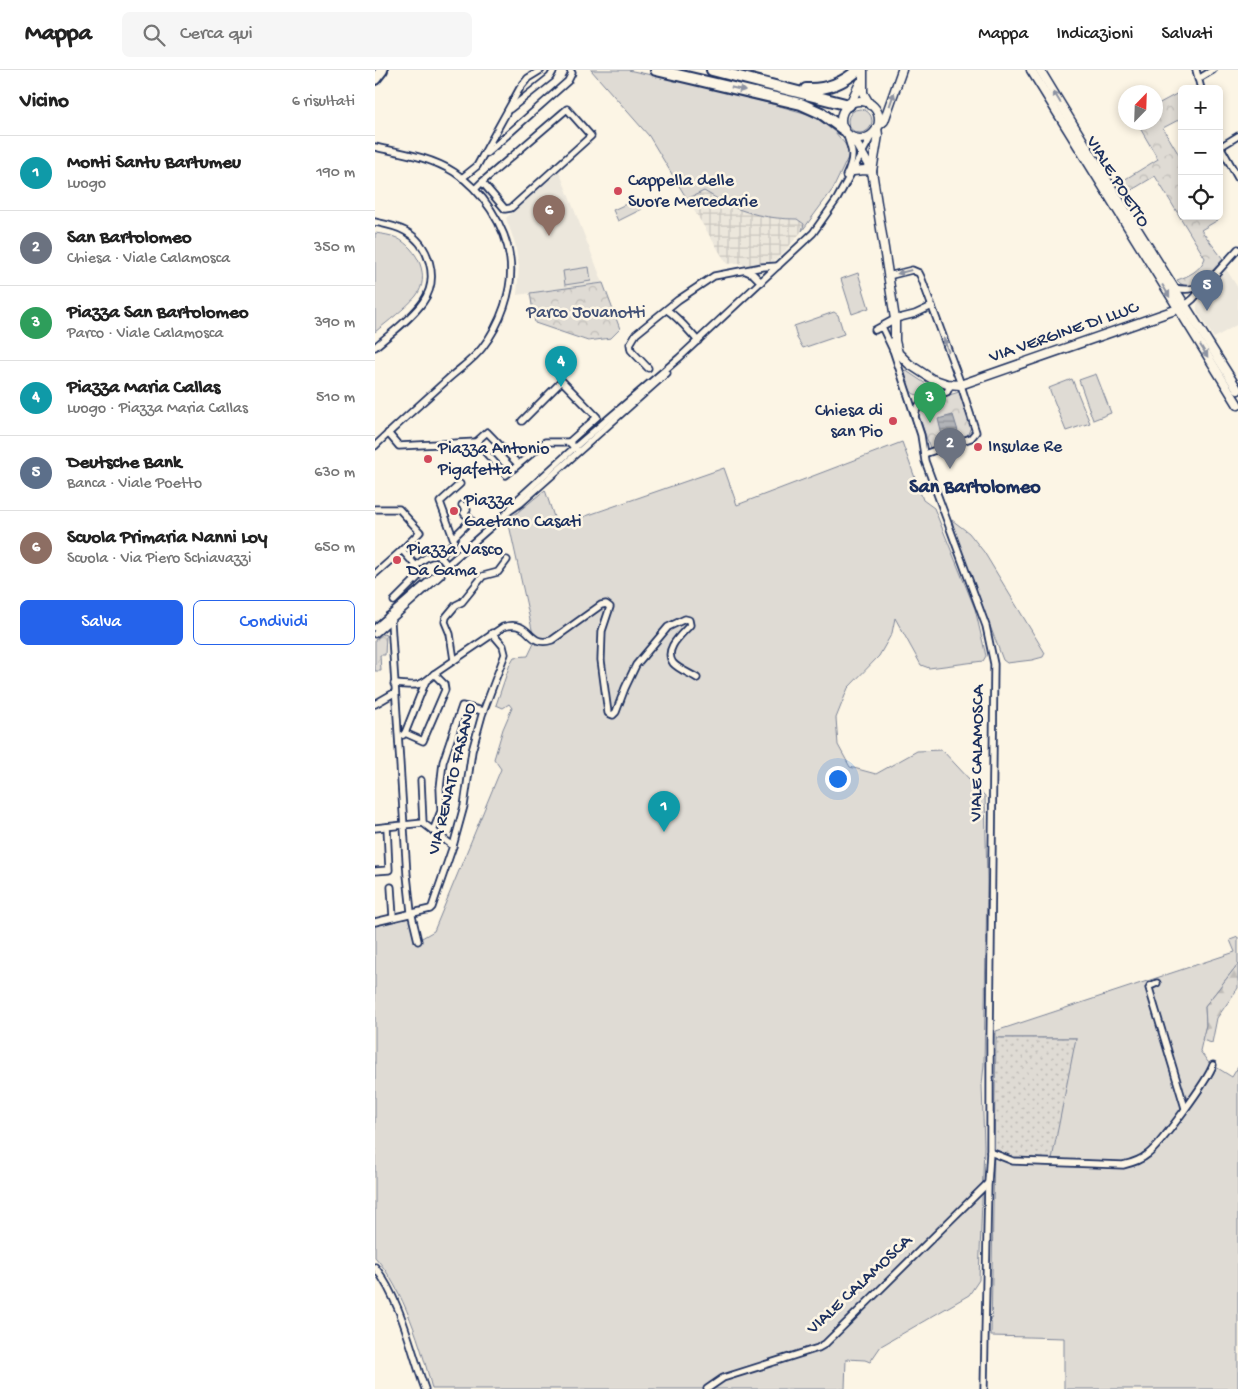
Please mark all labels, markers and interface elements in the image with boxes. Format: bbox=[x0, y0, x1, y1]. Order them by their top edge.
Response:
search box bbox=[122, 12, 472, 57]
text: Mappa bbox=[25, 20, 92, 49]
icon: search bbox=[140, 21, 168, 49]
text: Cerca qui bbox=[180, 23, 253, 46]
text: Mappa bbox=[978, 24, 1028, 45]
text: Indicazioni bbox=[1056, 24, 1134, 45]
text: Salvati bbox=[1162, 24, 1213, 45]
one-way arrow bbox=[730, 85, 745, 93]
north arrow bbox=[1118, 85, 1163, 130]
map controls bbox=[1178, 85, 1223, 220]
button: + bbox=[1178, 85, 1223, 130]
text: Vicino bbox=[20, 90, 69, 115]
one-way arrow bbox=[1052, 90, 1061, 103]
one-way arrow bbox=[889, 92, 896, 107]
text: 6 risultati bbox=[292, 93, 355, 112]
button: − bbox=[1178, 130, 1223, 175]
street label: VIALE POETTO bbox=[1080, 132, 1153, 232]
text: Monti Santu Bartumeu bbox=[67, 152, 241, 175]
text: 1 bbox=[33, 164, 39, 183]
text: 190 m bbox=[316, 164, 355, 183]
place label: Cappella delle Suore Mercedarie bbox=[628, 171, 758, 213]
text: Luogo bbox=[67, 175, 106, 194]
button: locate bbox=[1178, 175, 1223, 220]
marker: Cappella delle Suore Mercedarie bbox=[612, 185, 624, 197]
pin: 6 bbox=[533, 195, 565, 236]
text: San Bartolomeo bbox=[67, 227, 192, 250]
text: 2 bbox=[32, 239, 40, 258]
text: 350 m bbox=[314, 239, 355, 258]
text: Chiesa · Viale Calamosca bbox=[67, 250, 230, 269]
one-way arrow bbox=[897, 268, 912, 276]
pin: 5 bbox=[1191, 270, 1223, 311]
one-way arrow bbox=[1162, 284, 1171, 297]
street label: VIA VERGINE DI LLUC bbox=[986, 297, 1143, 369]
text: Piazza San Bartolomeo bbox=[67, 302, 249, 325]
park label: Parco Jovanotti bbox=[525, 303, 646, 324]
text: 3 bbox=[32, 314, 40, 333]
text: 390 m bbox=[314, 314, 355, 333]
text: Parco · Viale Calamosca bbox=[67, 325, 223, 344]
one-way arrow bbox=[942, 337, 950, 352]
one-way arrow bbox=[1199, 344, 1209, 357]
pin: 4 bbox=[545, 346, 577, 387]
text: Piazza Maria Callas bbox=[67, 377, 220, 400]
pin: 3 bbox=[914, 382, 946, 423]
text: 4 bbox=[32, 389, 40, 408]
text: 510 m bbox=[316, 389, 355, 408]
text: Luogo · Piazza Maria Callas bbox=[67, 400, 248, 419]
place label: Chiesa di san Pio bbox=[815, 401, 883, 443]
marker: Chiesa di san Pio bbox=[887, 415, 899, 427]
pin: 2 bbox=[934, 428, 966, 469]
place label: Insulae Re bbox=[988, 437, 1063, 458]
place label: Piazza Antonio Pigafetta bbox=[437, 439, 550, 481]
marker: Insulae Re bbox=[972, 441, 984, 453]
text: Deutsche Bank bbox=[67, 452, 182, 475]
marker: Piazza Antonio Pigafetta bbox=[422, 453, 434, 465]
text: 5 bbox=[32, 464, 40, 483]
text: 630 m bbox=[314, 464, 355, 483]
text: Banca · Viale Poetto bbox=[67, 475, 202, 494]
district label: San Bartolomeo bbox=[909, 477, 1041, 500]
place label: Piazza Gaetano Casati bbox=[463, 491, 582, 533]
marker: Piazza Gaetano Casati bbox=[448, 505, 460, 517]
text: Scuola Primaria Nanni Loy bbox=[67, 527, 267, 550]
text: 6 bbox=[32, 539, 40, 558]
text: 650 m bbox=[314, 539, 355, 558]
place label: Piazza Vasco Da Gama bbox=[406, 540, 503, 582]
text: Scuola · Via Piero Schiavazzi bbox=[67, 550, 251, 569]
marker: Piazza Vasco Da Gama bbox=[391, 554, 403, 566]
button: Salva bbox=[20, 600, 183, 645]
button: Condividi bbox=[193, 600, 355, 645]
street label: VIALE CALAMOSCA bbox=[966, 683, 990, 823]
street label: VIA RENATO FASANO bbox=[424, 701, 482, 858]
your location bbox=[825, 766, 851, 792]
pin: 1 bbox=[648, 791, 680, 832]
street label: VIALE CALAMOSCA bbox=[802, 1230, 918, 1340]

